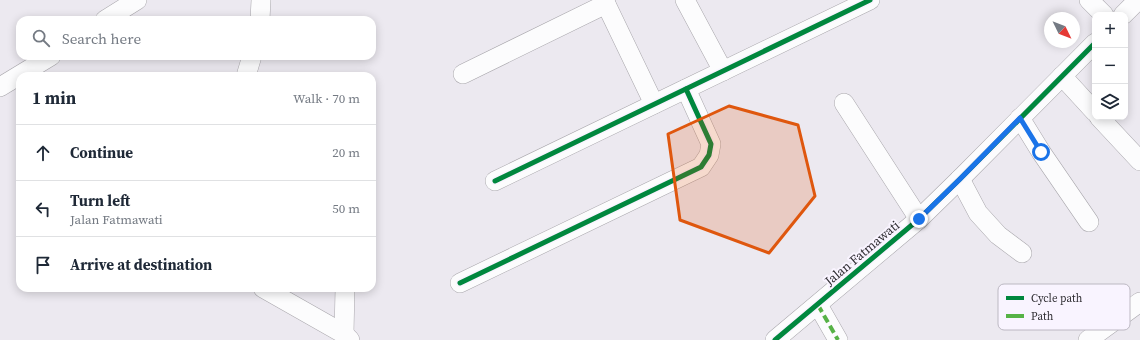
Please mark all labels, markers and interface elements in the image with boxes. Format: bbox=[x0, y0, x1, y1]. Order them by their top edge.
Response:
north arrow bbox=[1044, 12, 1080, 48]
map controls bbox=[1092, 12, 1128, 120]
button: + bbox=[1092, 12, 1128, 48]
search box bbox=[16, 16, 376, 60]
icon: search bbox=[30, 27, 52, 49]
text: Search here bbox=[62, 28, 141, 49]
button: − bbox=[1092, 48, 1128, 84]
button: layers bbox=[1092, 84, 1128, 120]
text: 1 min bbox=[32, 86, 76, 110]
text: Walk · 70 m bbox=[293, 90, 360, 107]
icon: ahead bbox=[32, 142, 54, 164]
text: Continue bbox=[70, 142, 133, 163]
route start bbox=[1032, 143, 1050, 161]
text: 20 m bbox=[332, 144, 360, 161]
text: Turn left bbox=[70, 190, 130, 211]
icon: left bbox=[32, 198, 54, 220]
text: 50 m bbox=[332, 200, 360, 217]
route end bbox=[910, 210, 928, 228]
text: Jalan Fatmawati bbox=[70, 211, 163, 228]
street label: Jalan Fatmawati bbox=[820, 217, 903, 290]
icon: arrive bbox=[32, 254, 54, 276]
text: Arrive at destination bbox=[70, 254, 212, 275]
legend bbox=[998, 284, 1130, 330]
text: Cycle path bbox=[1031, 291, 1083, 306]
text: Path bbox=[1031, 309, 1054, 324]

